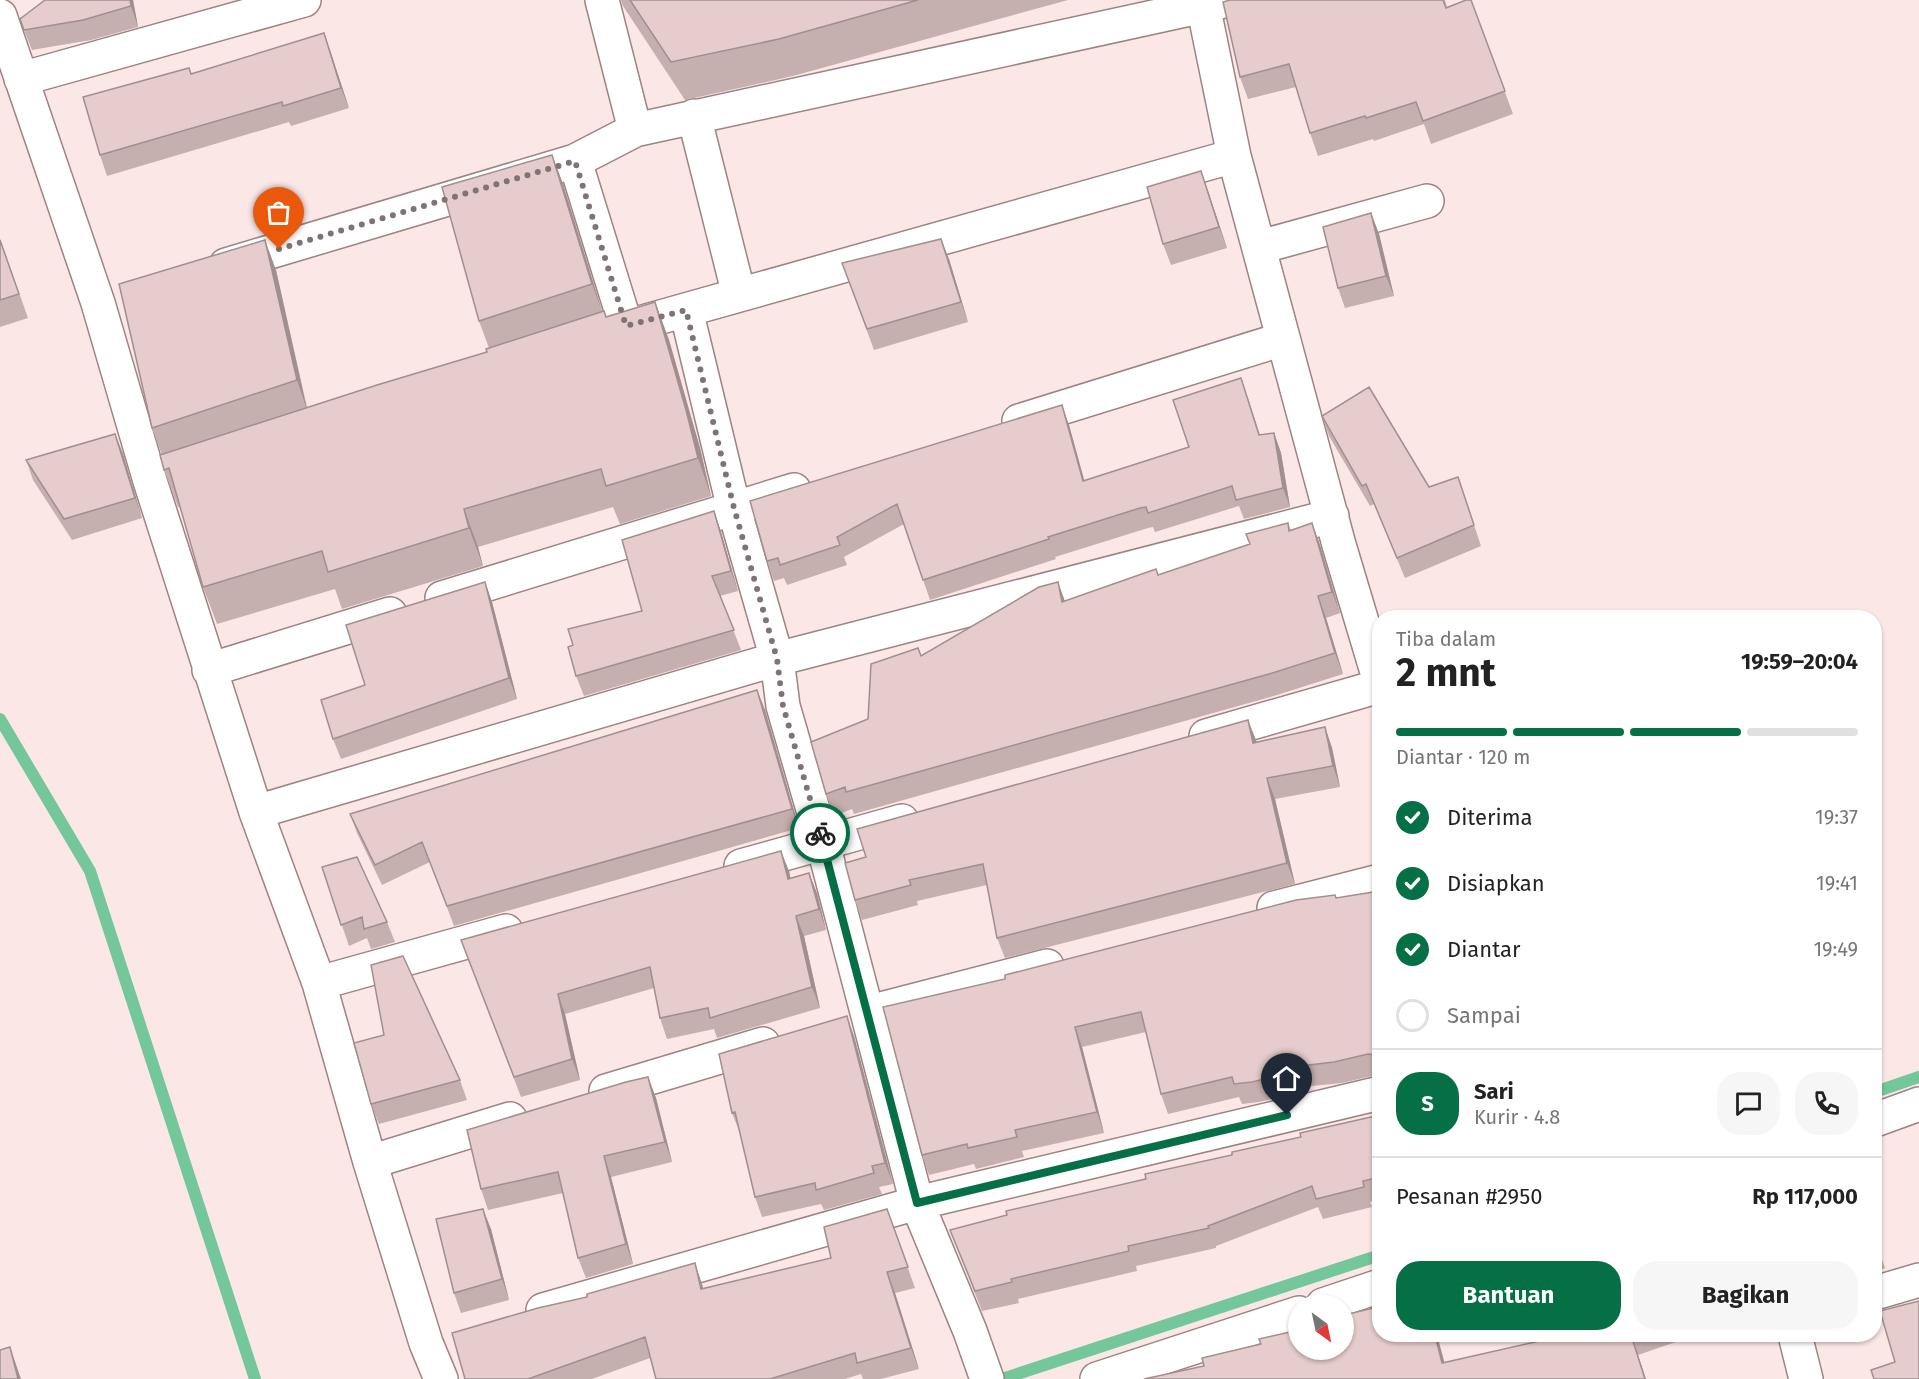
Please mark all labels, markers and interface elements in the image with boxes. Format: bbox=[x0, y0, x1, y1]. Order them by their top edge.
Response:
pin bbox=[253, 187, 304, 249]
icon: bag bbox=[262, 196, 295, 229]
text: Tiba dalam bbox=[1396, 627, 1496, 651]
text: 19:59–20:04 bbox=[1741, 648, 1858, 675]
text: 2 mnt bbox=[1396, 650, 1496, 696]
text: Diantar · 120 m bbox=[1396, 745, 1530, 769]
icon: check bbox=[1396, 801, 1429, 834]
courier bbox=[790, 803, 850, 863]
text: Diterima bbox=[1447, 804, 1533, 831]
text: 19:37 bbox=[1815, 805, 1858, 829]
icon: bike bbox=[804, 817, 837, 850]
icon: check bbox=[1396, 867, 1429, 900]
text: Disiapkan bbox=[1447, 870, 1545, 897]
text: 19:41 bbox=[1816, 871, 1858, 895]
icon: check bbox=[1396, 933, 1429, 966]
text: Diantar bbox=[1447, 936, 1520, 963]
text: 19:49 bbox=[1813, 937, 1858, 961]
text: Sampai bbox=[1447, 1002, 1521, 1029]
pin bbox=[1261, 1053, 1312, 1115]
icon: home bbox=[1270, 1062, 1303, 1095]
button: chat bbox=[1717, 1072, 1780, 1135]
button: phone bbox=[1795, 1072, 1858, 1135]
text: Sari bbox=[1474, 1078, 1514, 1105]
text: S bbox=[1421, 1090, 1434, 1117]
text: Kurir · 4.8 bbox=[1474, 1105, 1560, 1129]
text: Pesanan #2950 bbox=[1396, 1183, 1542, 1210]
text: Rp 117,000 bbox=[1752, 1183, 1858, 1210]
button: Bantuan bbox=[1396, 1261, 1621, 1330]
button: Bagikan bbox=[1633, 1261, 1858, 1330]
north arrow bbox=[1288, 1294, 1354, 1360]
map controls bbox=[1288, 1294, 1354, 1360]

